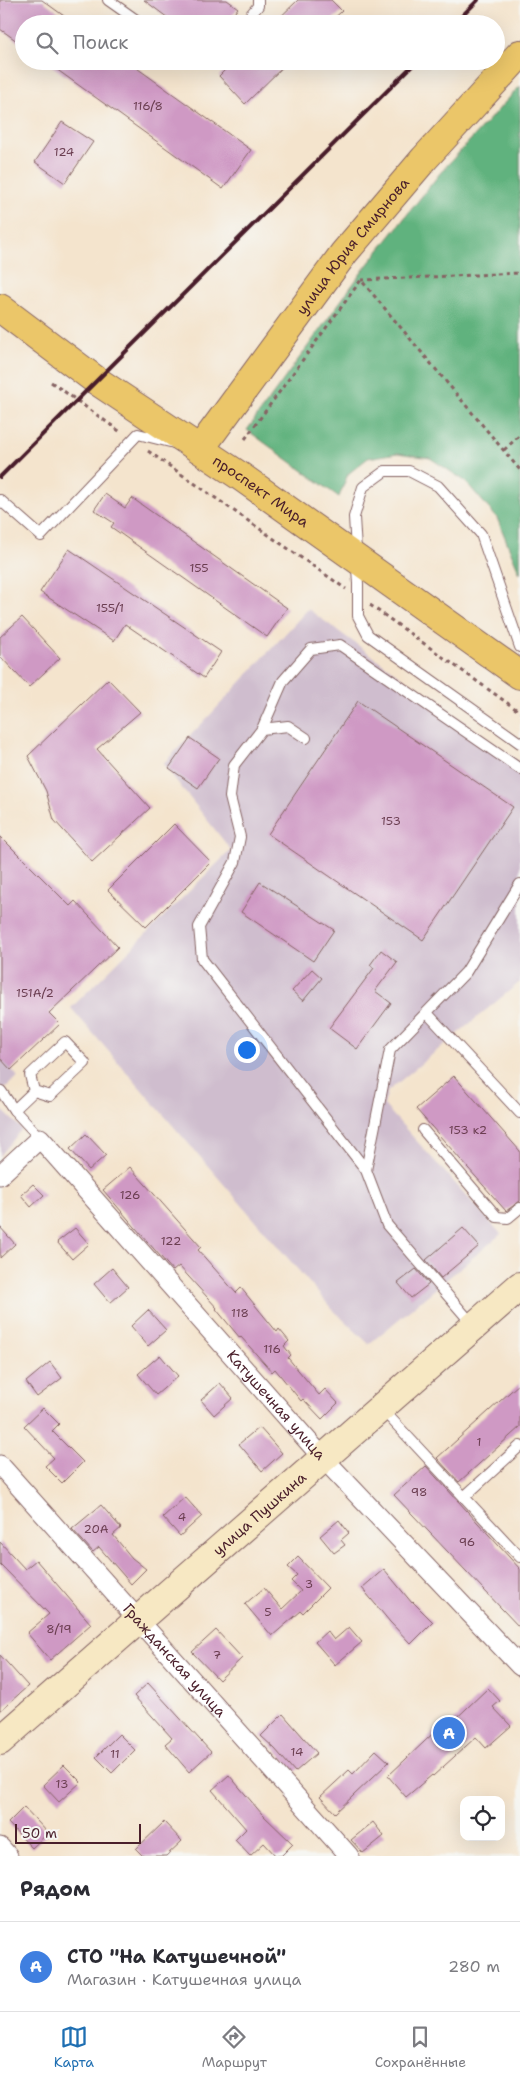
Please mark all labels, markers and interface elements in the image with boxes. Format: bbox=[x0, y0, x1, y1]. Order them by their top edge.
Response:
search box bbox=[15, 15, 505, 70]
icon: search bbox=[33, 29, 61, 57]
text: Поиск bbox=[73, 30, 128, 55]
house number: 116/8 bbox=[133, 98, 163, 114]
house number: 124 bbox=[54, 144, 74, 160]
street label: улица Юрия Смирнова bbox=[292, 173, 414, 319]
street label: проспект Мира bbox=[209, 451, 314, 532]
house number: 155 bbox=[189, 560, 209, 576]
house number: 155/1 bbox=[96, 600, 124, 616]
house number: 153 bbox=[381, 813, 401, 829]
house number: 151А/2 bbox=[16, 985, 54, 1001]
your location bbox=[234, 1037, 260, 1063]
house number: 153 к2 bbox=[449, 1122, 487, 1138]
house number: 126 bbox=[120, 1187, 140, 1203]
house number: 122 bbox=[161, 1233, 181, 1249]
house number: 118 bbox=[231, 1305, 249, 1321]
house number: 116 bbox=[263, 1341, 281, 1357]
street label: Катушечная улица bbox=[222, 1346, 331, 1465]
house number: 1 bbox=[476, 1434, 482, 1450]
street label: улица Пушкина bbox=[209, 1467, 311, 1560]
house number: 98 bbox=[411, 1484, 427, 1500]
house number: 4 bbox=[178, 1509, 186, 1525]
house number: 20А bbox=[83, 1521, 109, 1537]
house number: 96 bbox=[459, 1534, 475, 1550]
house number: 3 bbox=[305, 1576, 313, 1592]
street label: Гражданская улица bbox=[118, 1599, 231, 1722]
house number: 5 bbox=[264, 1604, 272, 1620]
house number: 8/19 bbox=[46, 1621, 72, 1637]
house number: 7 bbox=[213, 1647, 221, 1663]
pin: A bbox=[433, 1714, 465, 1752]
house number: 14 bbox=[291, 1744, 303, 1760]
house number: 11 bbox=[110, 1746, 120, 1762]
house number: 13 bbox=[56, 1776, 68, 1792]
map controls bbox=[460, 1796, 505, 1841]
button: locate bbox=[460, 1796, 505, 1841]
scale bar bbox=[15, 1821, 141, 1844]
text: 50 m bbox=[22, 1824, 57, 1842]
text: Рядом bbox=[20, 1875, 90, 1903]
text: СТО "На Катушечной" bbox=[67, 1944, 286, 1969]
text: A bbox=[30, 1956, 42, 1977]
text: 280 m bbox=[448, 1956, 500, 1977]
text: Магазин · Катушечная улица bbox=[67, 1969, 302, 1990]
tab: Карта bbox=[54, 2023, 94, 2071]
tab: Маршрут bbox=[202, 2023, 267, 2071]
tab: Сохранённые bbox=[375, 2023, 466, 2071]

